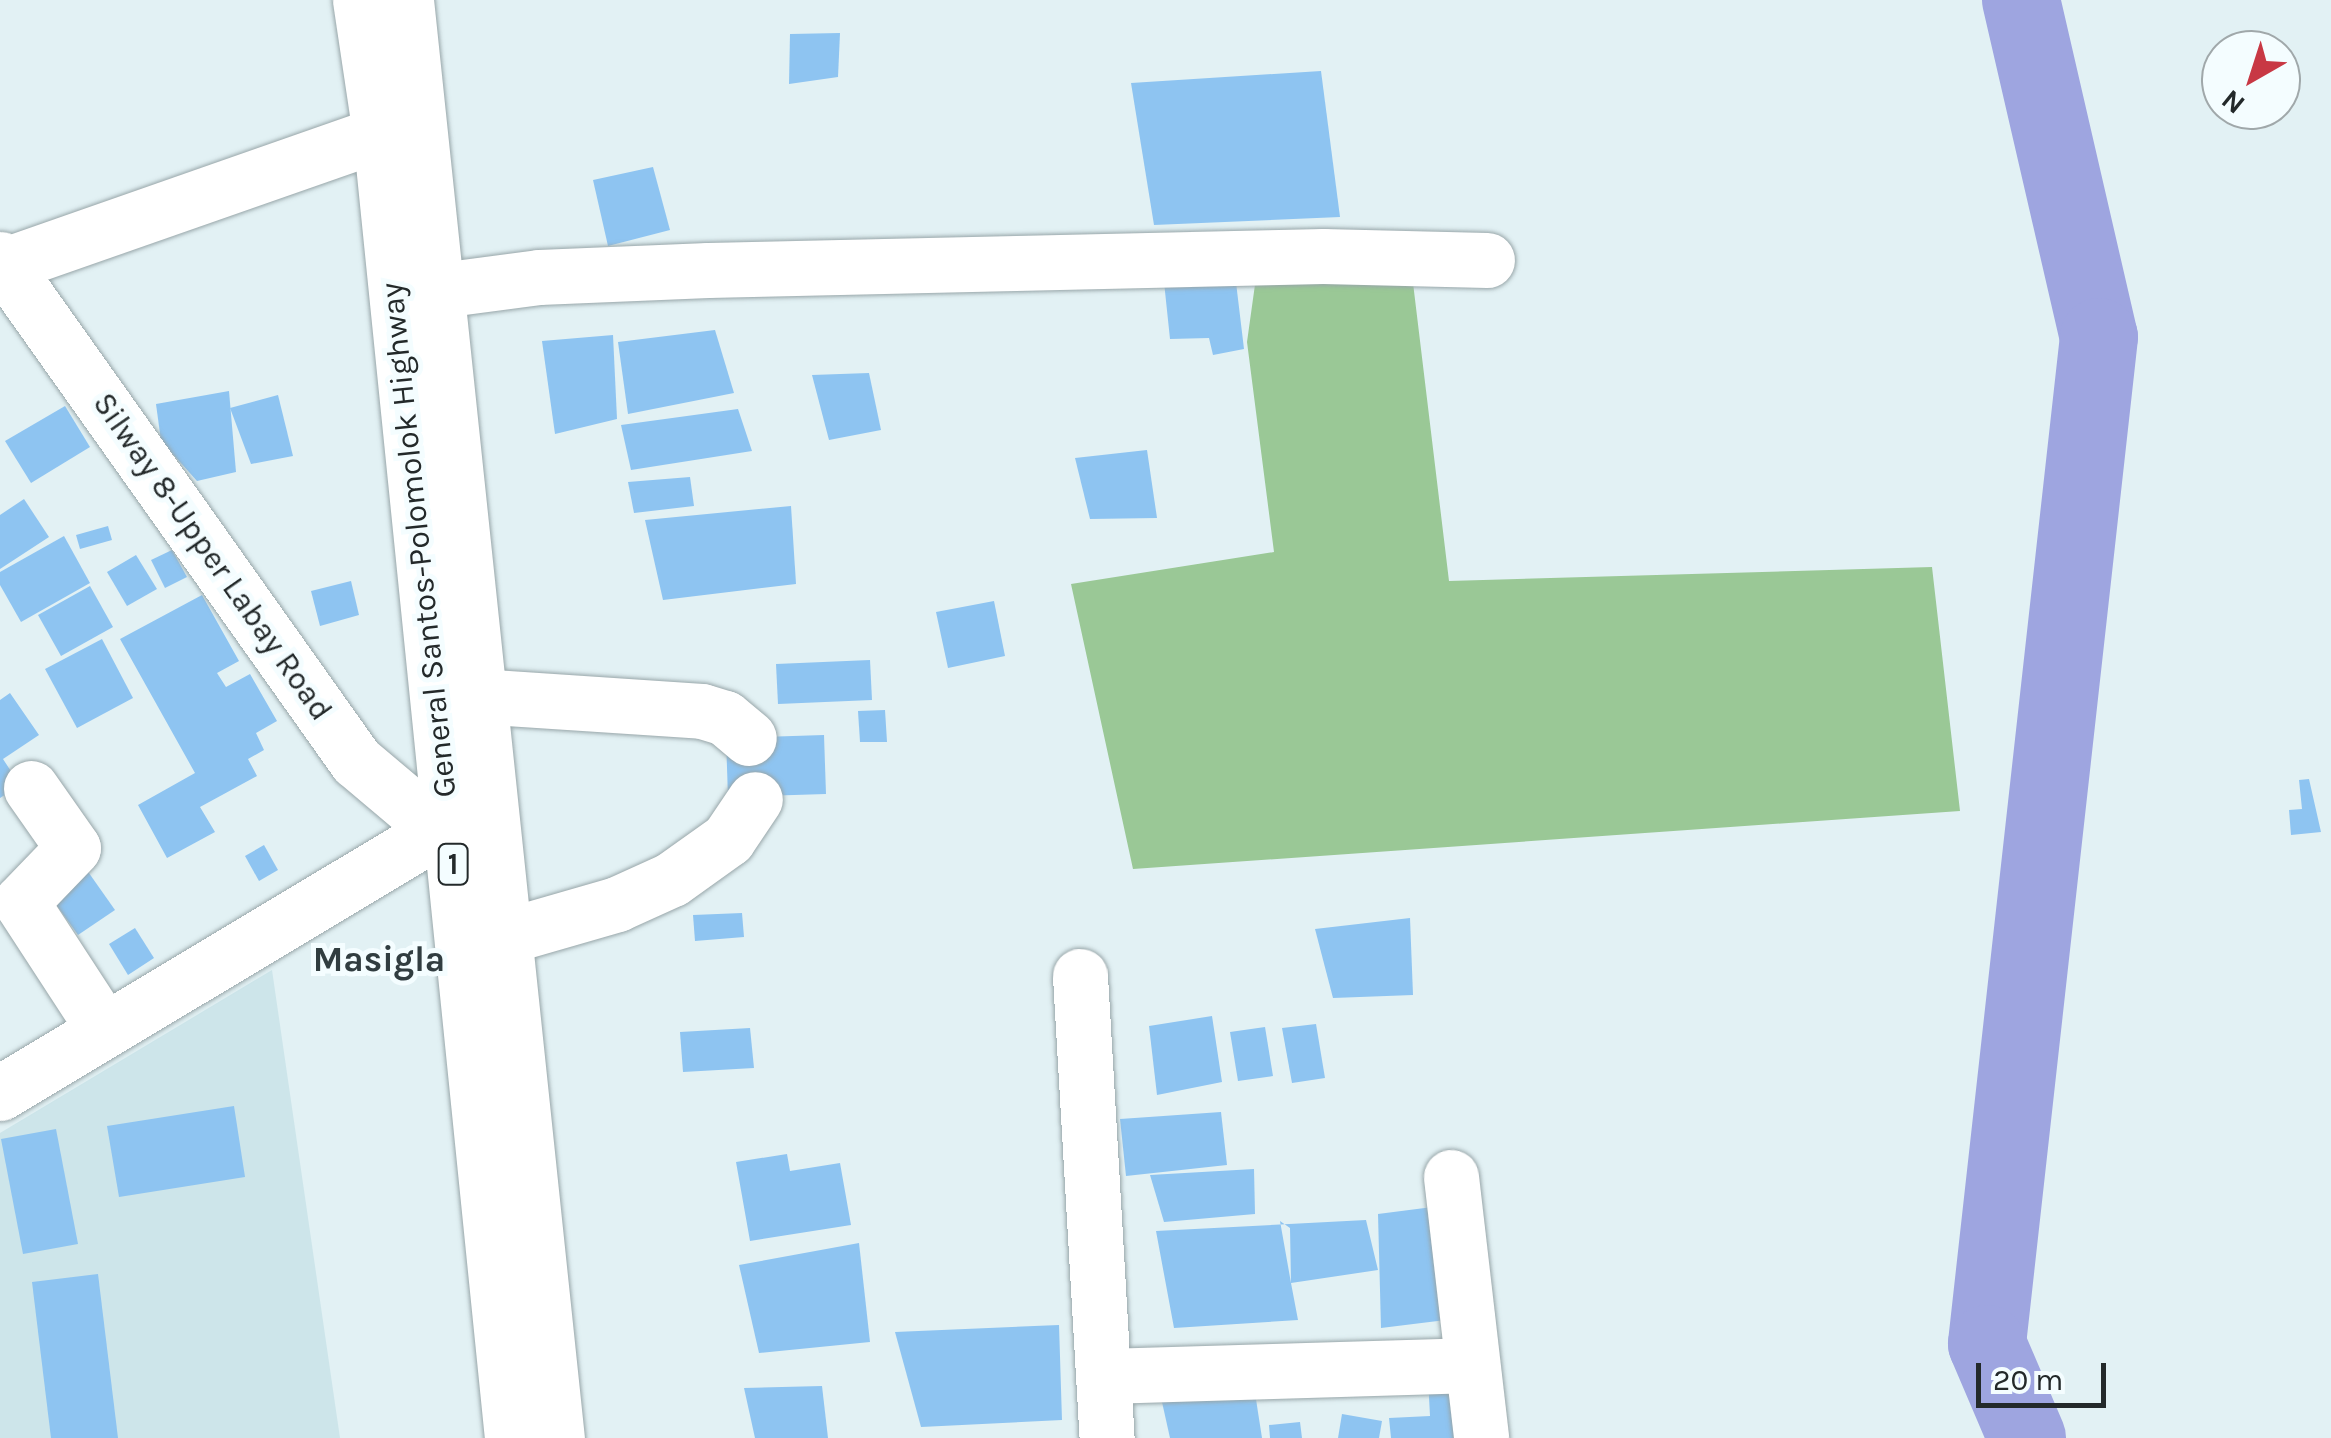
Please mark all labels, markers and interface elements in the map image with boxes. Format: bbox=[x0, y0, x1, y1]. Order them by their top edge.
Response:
north arrow bbox=[2201, 30, 2301, 130]
text: N bbox=[2215, 83, 2251, 121]
street label: General Santos-Polomolok Highway bbox=[373, 281, 465, 799]
street label: Silway 8-Upper Labay Road bbox=[84, 386, 340, 728]
road number: 1 bbox=[436, 839, 470, 889]
district label: Masigla bbox=[313, 939, 445, 981]
scale bar bbox=[1981, 1343, 2111, 1405]
text: 20 m bbox=[1993, 1362, 2063, 1398]

